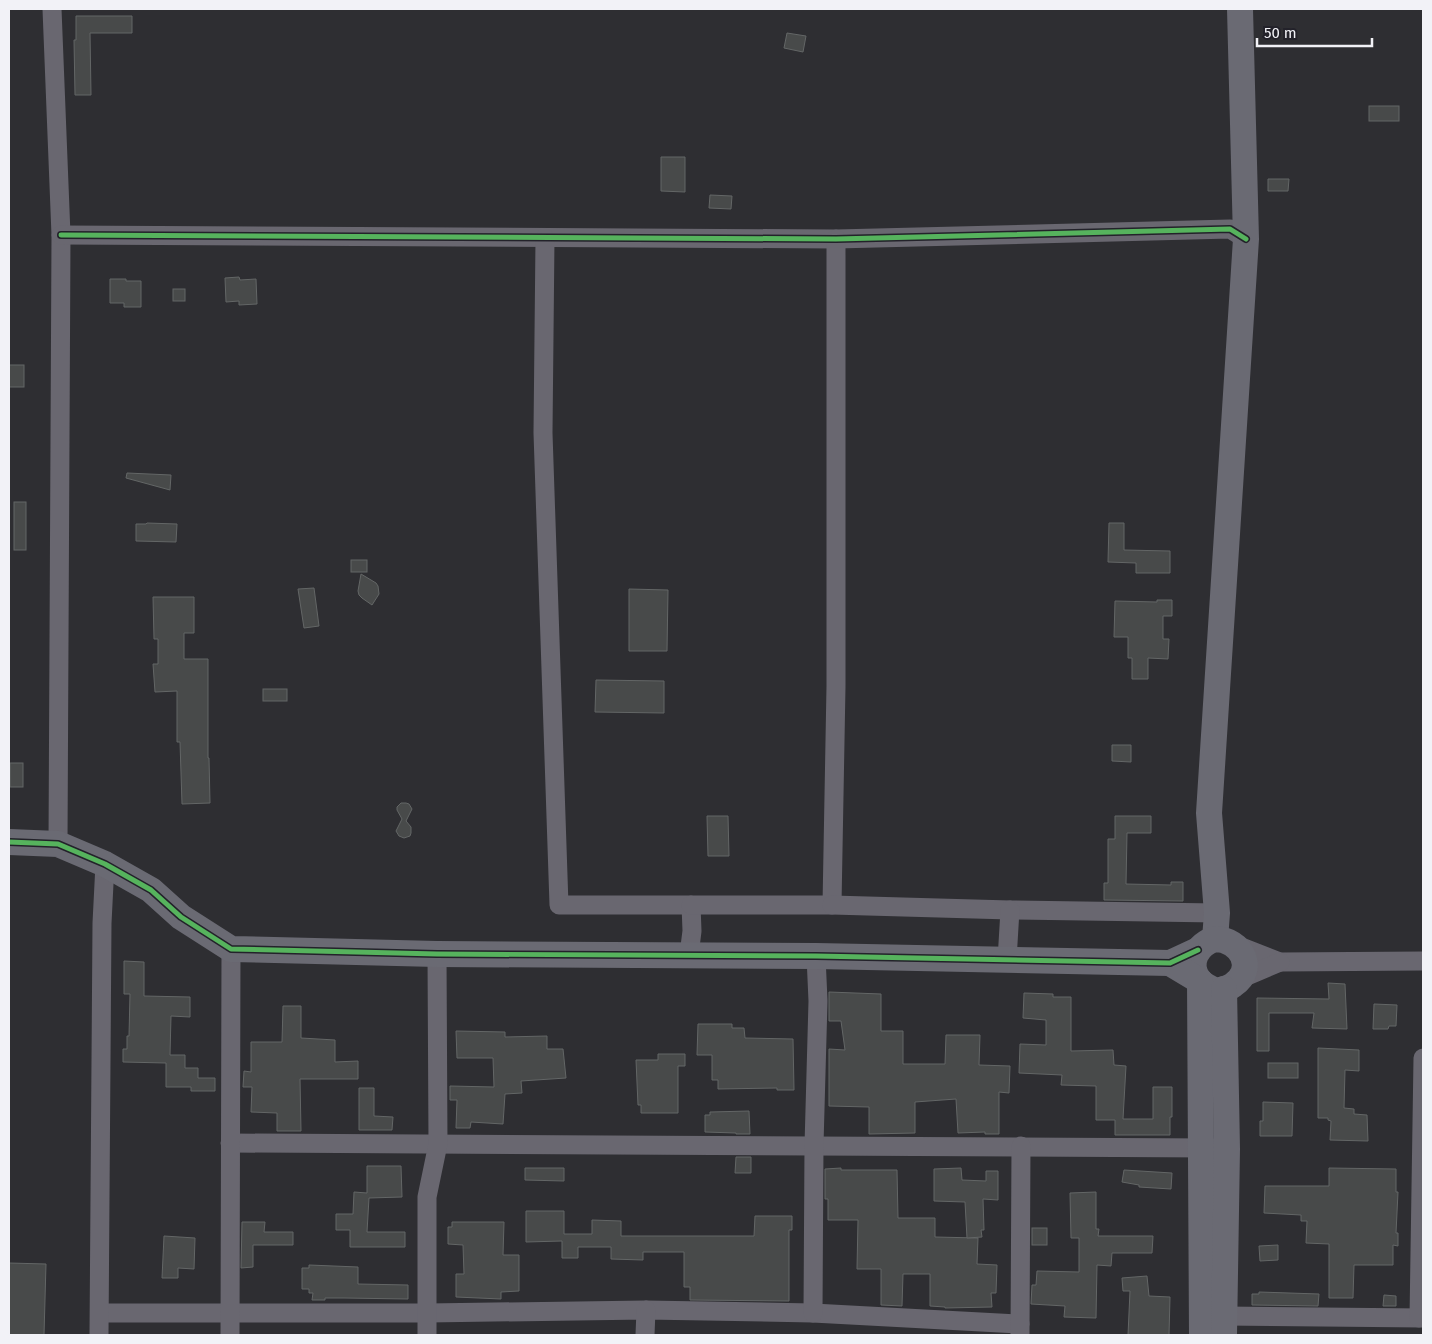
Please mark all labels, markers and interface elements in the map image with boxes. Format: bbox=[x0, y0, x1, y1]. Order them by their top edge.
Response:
scale bar bbox=[1257, 15, 1372, 47]
text: 50 m bbox=[1264, 24, 1297, 42]

